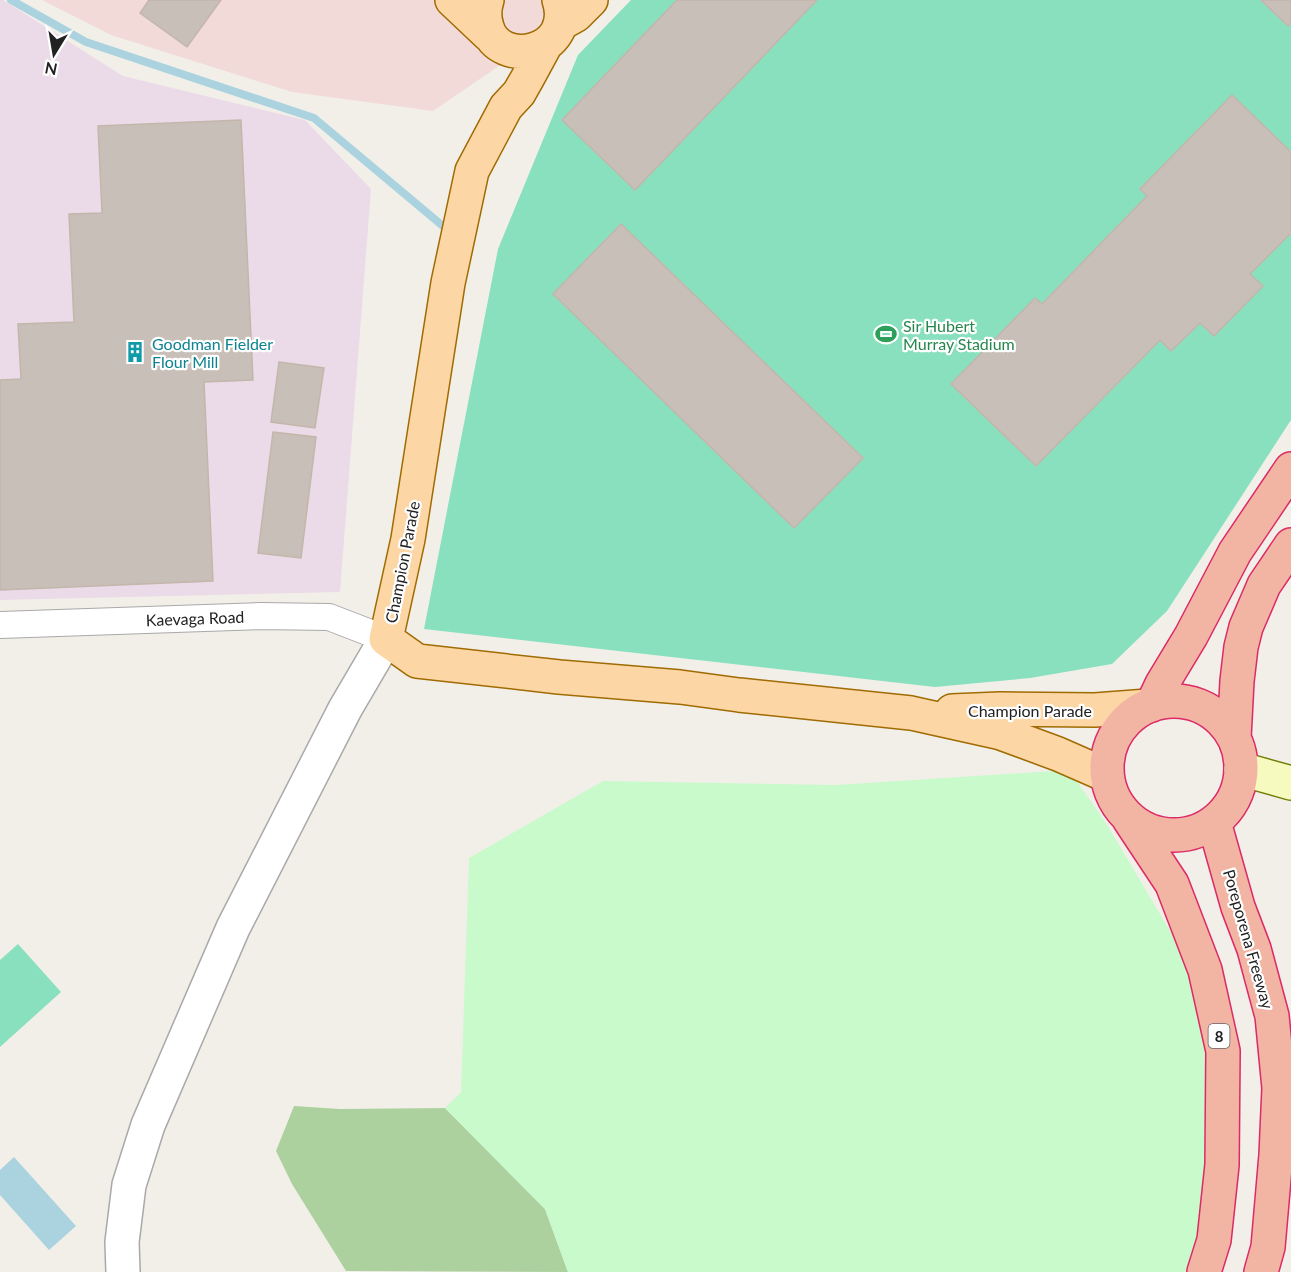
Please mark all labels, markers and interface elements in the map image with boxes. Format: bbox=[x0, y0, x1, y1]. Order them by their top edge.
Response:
north arrow bbox=[24, 24, 84, 84]
text: N bbox=[43, 59, 59, 80]
place label: Sir Hubert Murray Stadium bbox=[903, 316, 1015, 353]
sports icon: Sir Hubert Murray Stadium bbox=[874, 322, 898, 346]
place label: Goodman Fielder Flour Mill bbox=[152, 334, 273, 371]
building icon: Goodman Fielder Flour Mill bbox=[123, 340, 147, 364]
street label: Champion Parade bbox=[381, 499, 423, 625]
street label: Kaevaga Road bbox=[145, 607, 245, 629]
street label: Champion Parade bbox=[968, 701, 1092, 720]
street label: Poreporena Freeway bbox=[1220, 867, 1278, 1012]
road number: 8 bbox=[1208, 1024, 1230, 1048]

